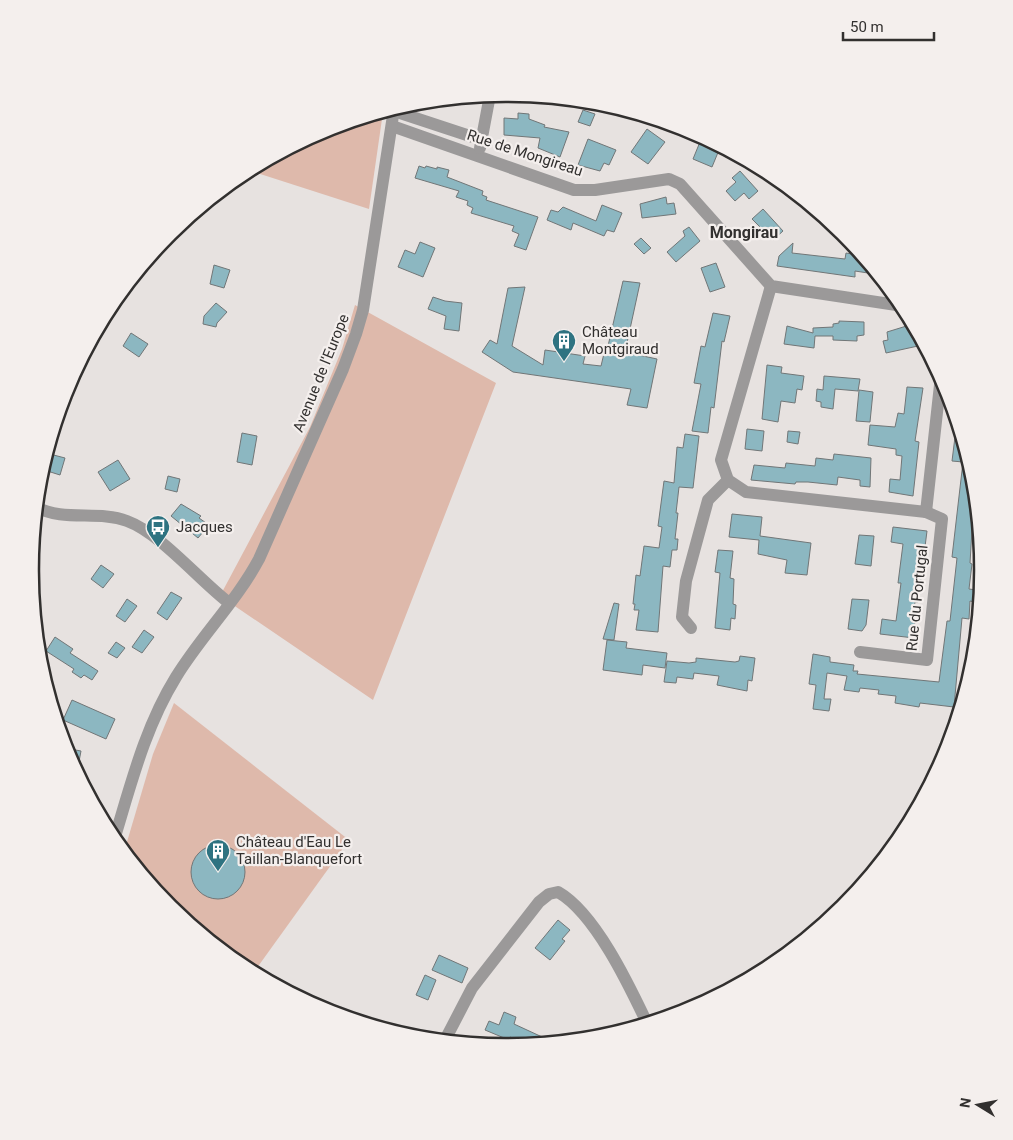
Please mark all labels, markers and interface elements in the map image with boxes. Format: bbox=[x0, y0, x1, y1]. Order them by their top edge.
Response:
scale bar bbox=[843, 10, 934, 42]
text: 50 m bbox=[850, 18, 884, 36]
street label: Rue de Mongireau bbox=[465, 126, 585, 180]
district label: Mongirau bbox=[710, 223, 778, 242]
street label: Avenue de l'Europe bbox=[289, 311, 353, 435]
place label: Château Montgiraud bbox=[582, 323, 659, 358]
building icon: Château Montgiraud bbox=[551, 328, 577, 362]
bus stop icon: Jacques bbox=[145, 514, 171, 548]
place label: Jacques bbox=[176, 518, 233, 536]
street label: Rue du Portugal bbox=[902, 544, 932, 652]
place label: Château d'Eau Le Taillan-Blanquefort bbox=[236, 833, 362, 868]
building icon: Château d'Eau Le Taillan-Blanquefort bbox=[205, 838, 231, 872]
north arrow bbox=[953, 1080, 1003, 1130]
text: N bbox=[956, 1096, 974, 1109]

